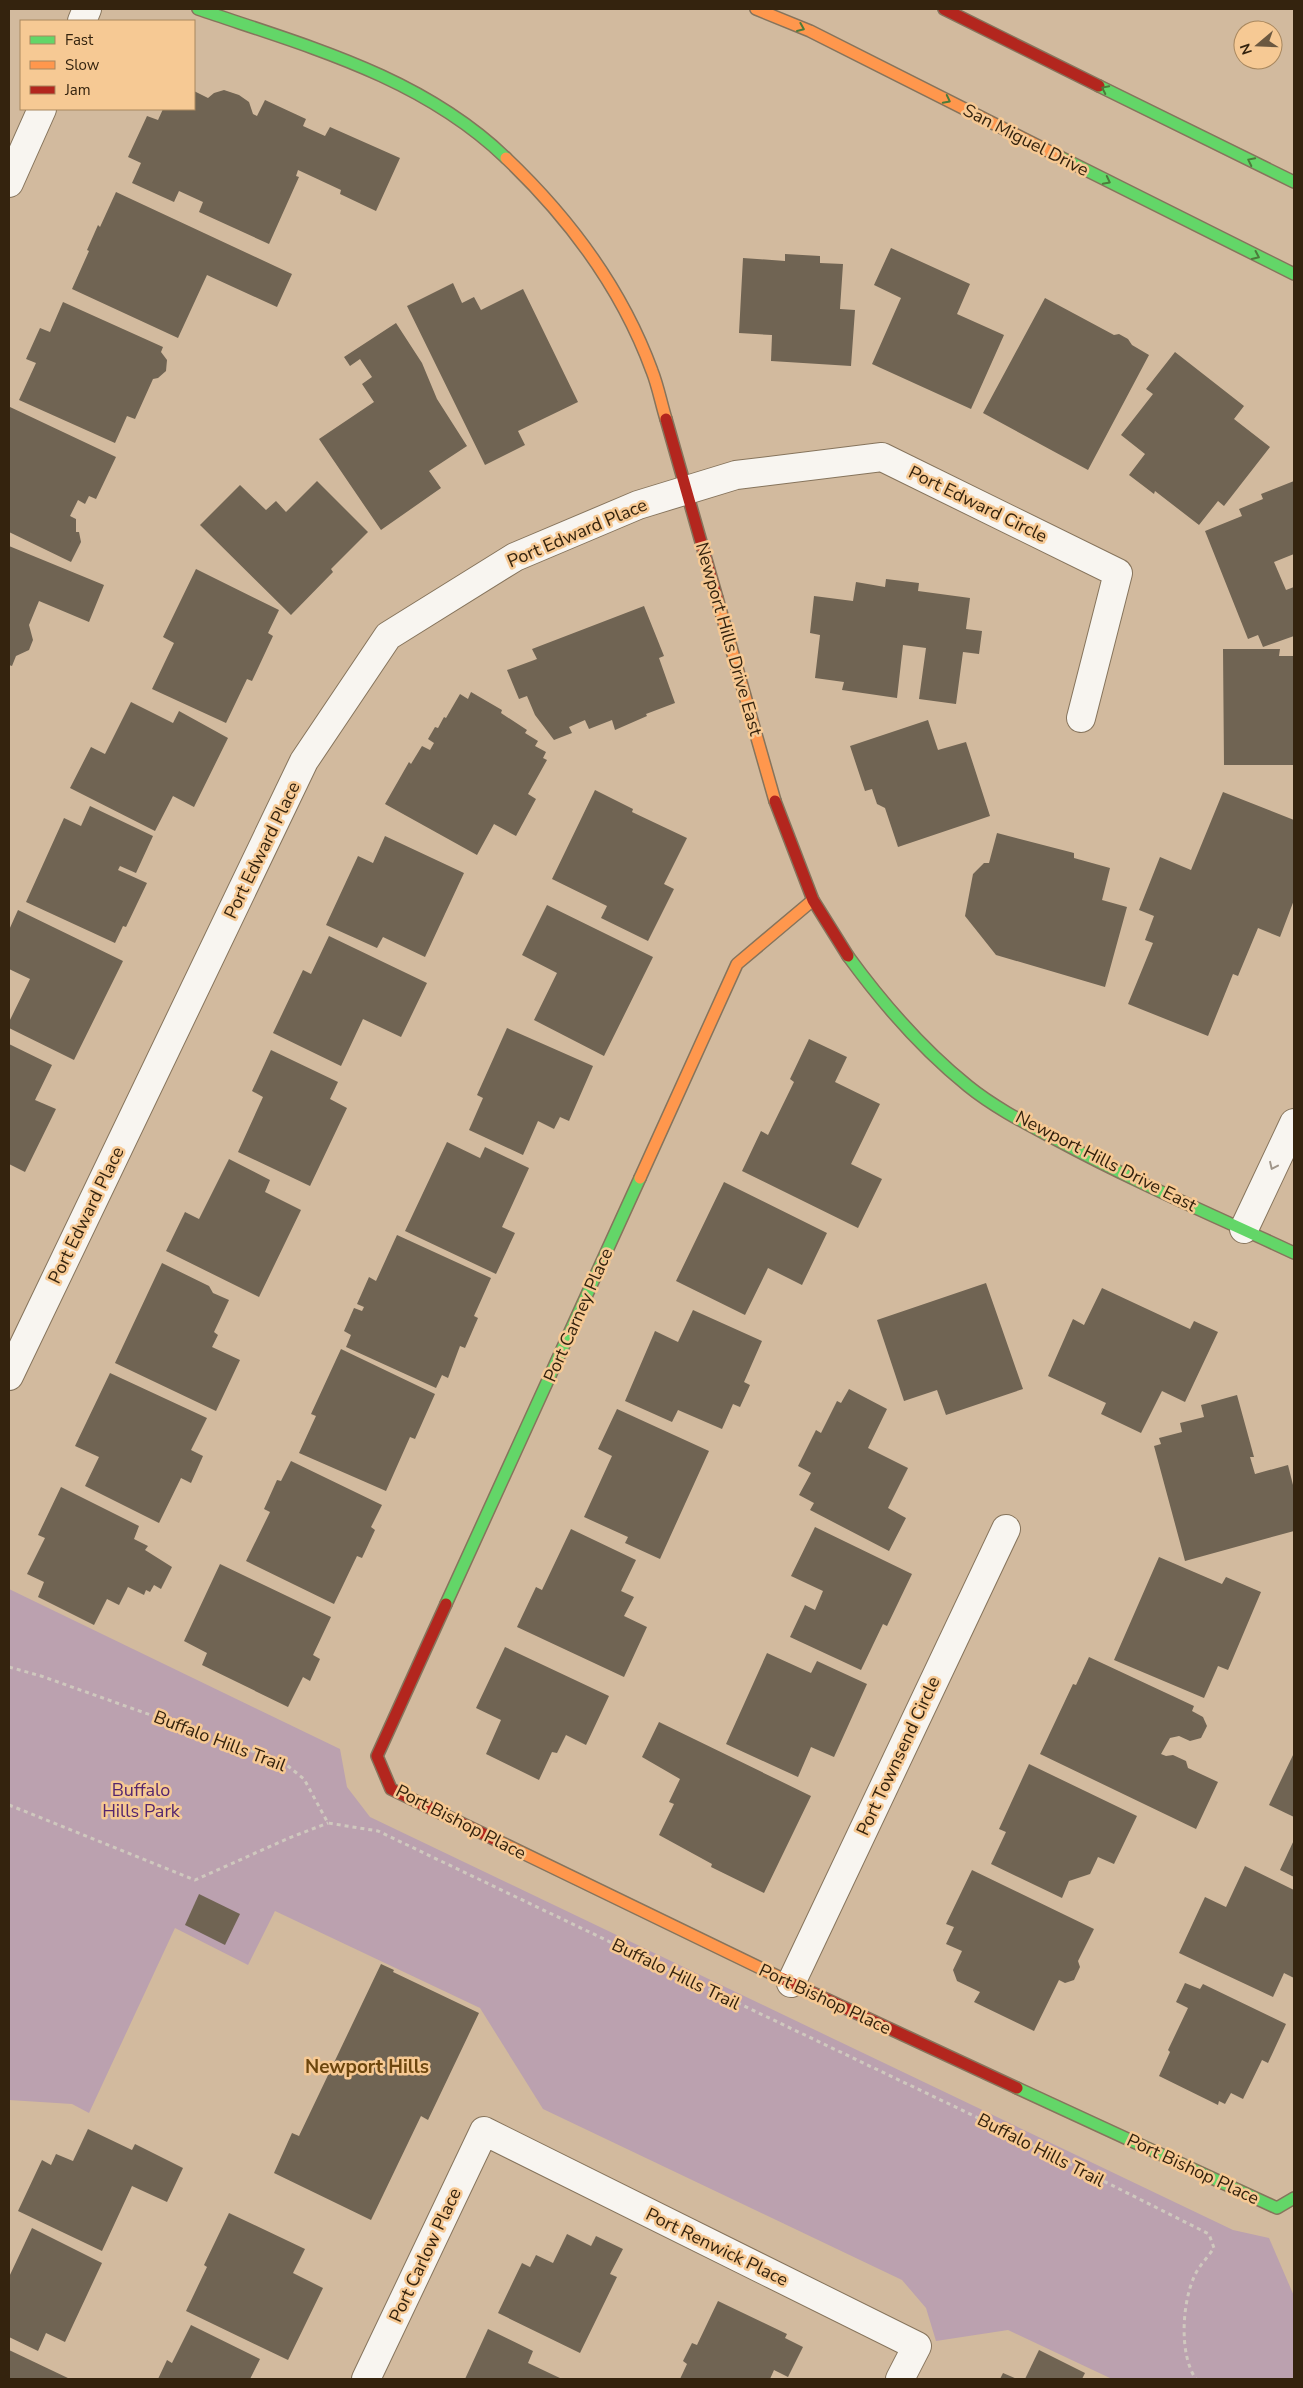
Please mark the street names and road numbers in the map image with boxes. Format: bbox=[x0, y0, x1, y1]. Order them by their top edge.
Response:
street label: San Miguel Drive bbox=[959, 98, 1093, 182]
street label: Port Edward Circle bbox=[905, 460, 1051, 548]
street label: Port Edward Place bbox=[503, 493, 651, 573]
street label: Newport Hills Drive East bbox=[690, 540, 768, 739]
street label: Port Edward Place bbox=[218, 777, 306, 923]
street label: Newport Hills Drive East bbox=[1011, 1105, 1201, 1217]
street label: Port Edward Place bbox=[42, 1142, 130, 1288]
street label: Port Carney Place bbox=[538, 1244, 618, 1386]
street label: Port Townsend Circle bbox=[851, 1673, 945, 1839]
street label: Buffalo Hills Trail bbox=[150, 1705, 290, 1778]
street label: Port Bishop Place bbox=[392, 1779, 530, 1865]
street label: Buffalo Hills Trail bbox=[608, 1933, 745, 2016]
street label: Port Bishop Place bbox=[755, 1958, 895, 2040]
street label: Buffalo Hills Trail bbox=[973, 2108, 1109, 2193]
street label: Port Bishop Place bbox=[1123, 2128, 1263, 2210]
street label: Port Carlow Place bbox=[383, 2184, 467, 2326]
street label: Port Renwick Place bbox=[642, 2202, 792, 2292]

